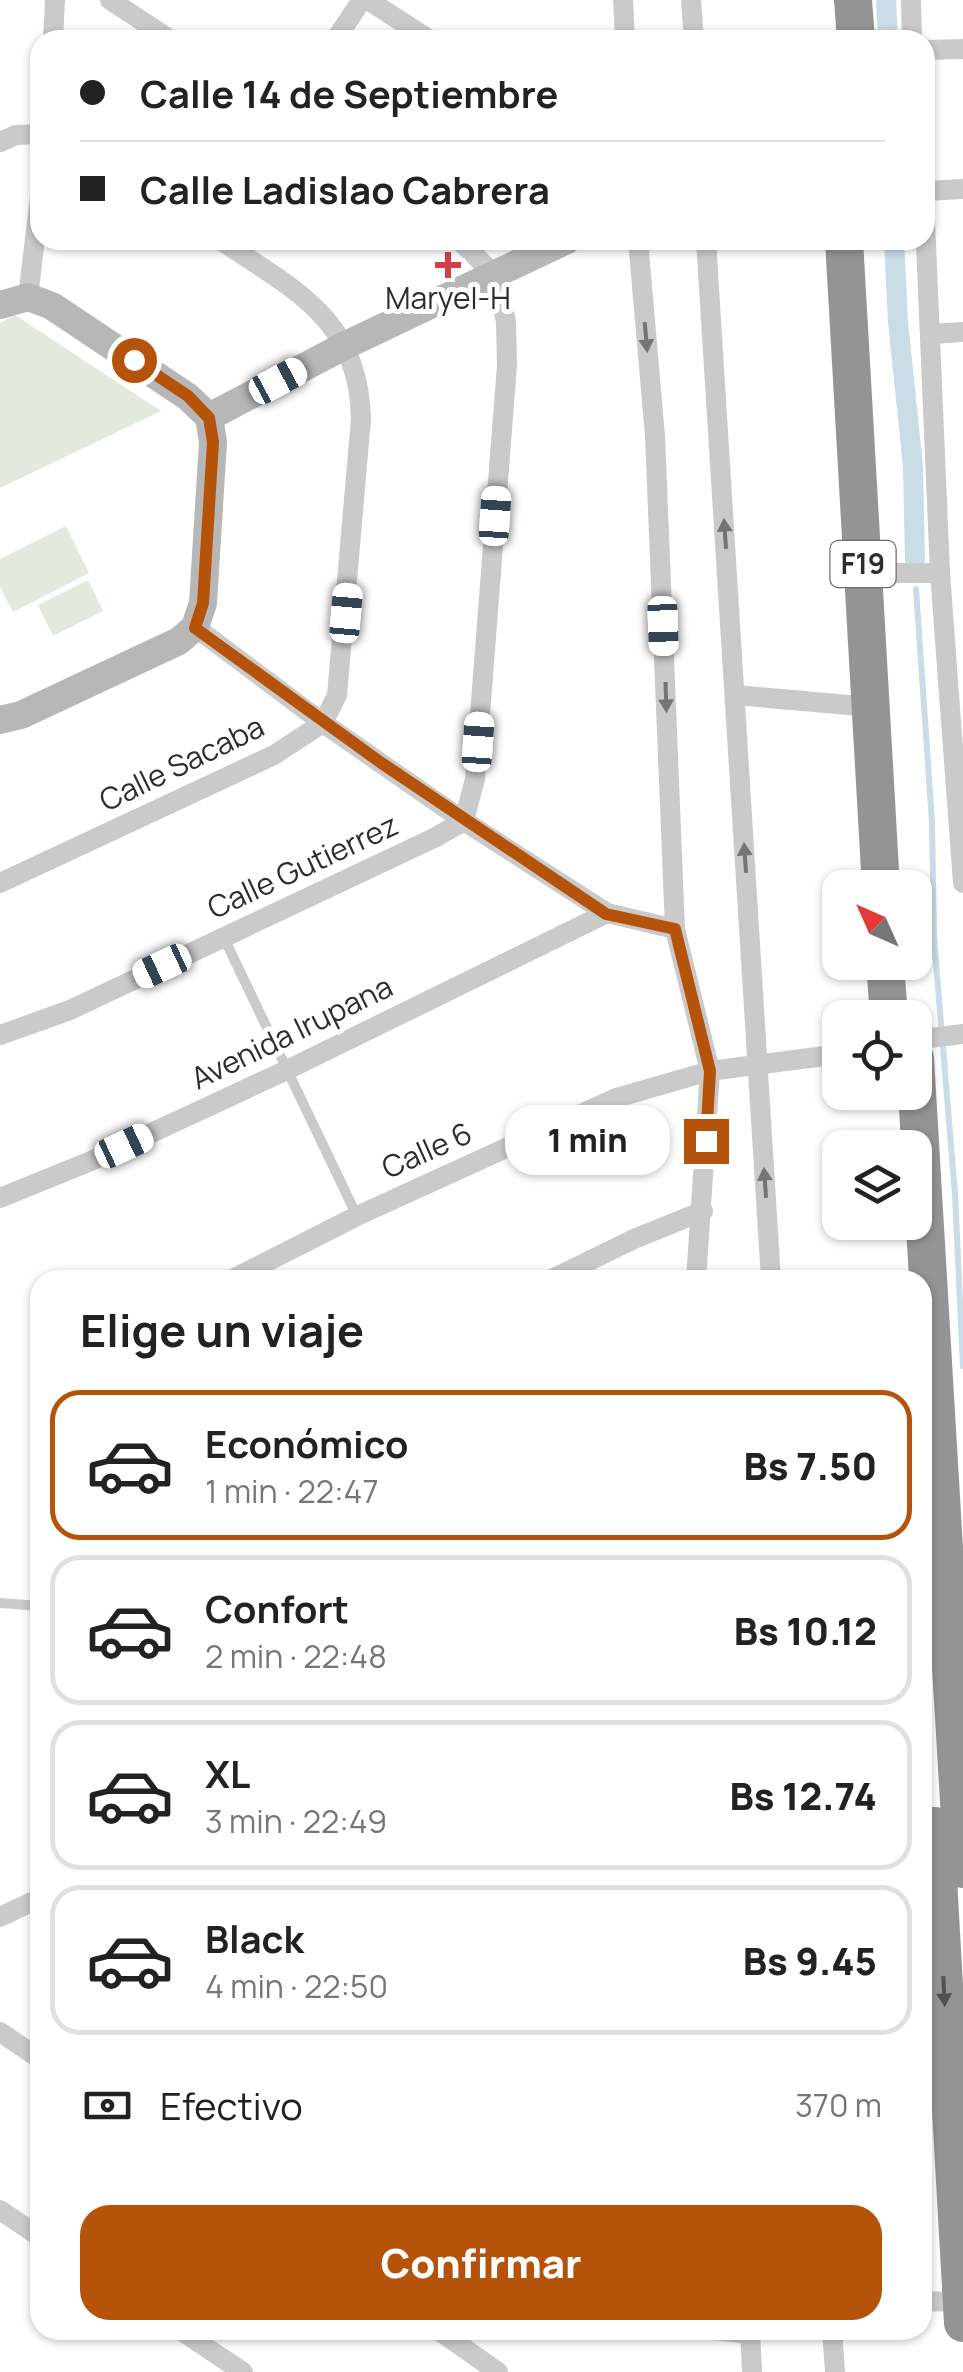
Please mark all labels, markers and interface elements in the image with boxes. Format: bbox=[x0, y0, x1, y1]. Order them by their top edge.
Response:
text: Calle 14 de Septiembre bbox=[140, 67, 558, 119]
text: Calle Ladislao Cabrera bbox=[140, 163, 550, 215]
marker: Maryel-H bbox=[437, 254, 459, 276]
place label: Maryel-H bbox=[385, 277, 511, 318]
one-way arrow bbox=[639, 322, 655, 354]
route start bbox=[112, 338, 157, 383]
car bbox=[244, 354, 312, 408]
car bbox=[478, 485, 512, 547]
one-way arrow bbox=[717, 517, 733, 549]
road number: F19 bbox=[830, 541, 896, 587]
car bbox=[328, 582, 364, 644]
car bbox=[647, 595, 679, 657]
one-way arrow bbox=[658, 681, 674, 713]
street label: Calle Sacaba bbox=[92, 705, 271, 820]
car bbox=[461, 711, 495, 773]
street label: Calle Gutierrez bbox=[200, 804, 404, 928]
one-way arrow bbox=[737, 842, 753, 874]
north arrow bbox=[822, 870, 932, 980]
map controls bbox=[822, 870, 932, 1240]
car bbox=[128, 940, 196, 992]
street label: Avenida Irupana bbox=[184, 965, 399, 1098]
button: locate bbox=[822, 1000, 932, 1110]
callout: 1 min bbox=[506, 1106, 671, 1176]
street label: Calle 6 bbox=[375, 1112, 478, 1188]
text: 1 min bbox=[547, 1118, 628, 1162]
route end bbox=[684, 1119, 729, 1164]
car bbox=[90, 1120, 158, 1172]
button: layers bbox=[822, 1130, 932, 1240]
one-way arrow bbox=[757, 1166, 773, 1198]
text: Elige un viaje bbox=[80, 1299, 364, 1361]
text: Económico bbox=[205, 1417, 409, 1469]
icon: car bbox=[85, 1420, 175, 1510]
text: Bs 7.50 bbox=[744, 1439, 877, 1491]
text: 1 min · 22:47 bbox=[205, 1469, 379, 1513]
text: Confort bbox=[205, 1582, 349, 1634]
icon: car bbox=[85, 1585, 175, 1675]
text: Bs 10.12 bbox=[734, 1604, 877, 1656]
text: 2 min · 22:48 bbox=[205, 1634, 387, 1678]
text: XL bbox=[205, 1747, 250, 1799]
icon: car bbox=[85, 1750, 175, 1840]
text: Bs 12.74 bbox=[730, 1769, 877, 1821]
text: 3 min · 22:49 bbox=[205, 1799, 387, 1843]
text: Black bbox=[205, 1912, 304, 1964]
icon: car bbox=[85, 1915, 175, 2005]
text: Bs 9.45 bbox=[743, 1934, 877, 1986]
text: 4 min · 22:50 bbox=[205, 1964, 388, 2008]
one-way arrow bbox=[936, 1975, 952, 2007]
icon: cash bbox=[80, 2078, 135, 2133]
text: Efectivo bbox=[160, 2079, 303, 2131]
text: 370 m bbox=[795, 2083, 882, 2127]
button: Confirmar bbox=[80, 2205, 882, 2320]

